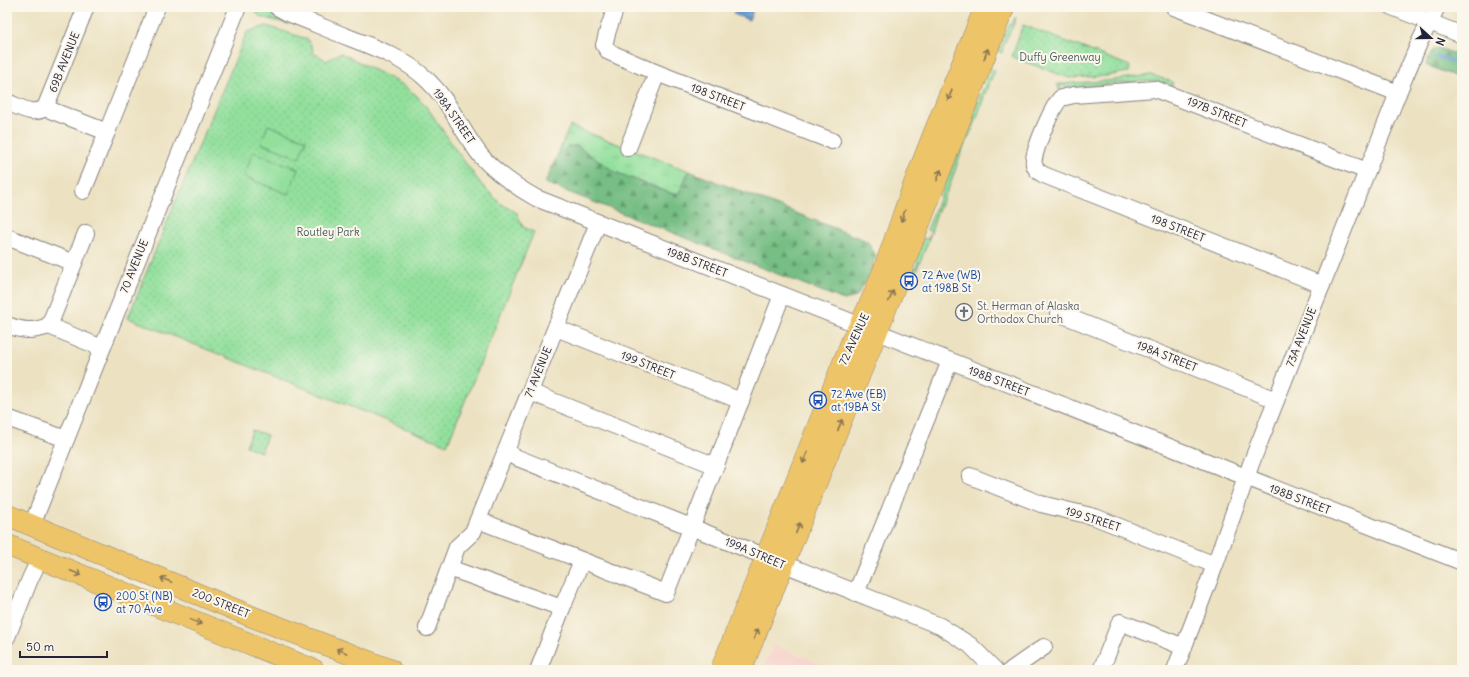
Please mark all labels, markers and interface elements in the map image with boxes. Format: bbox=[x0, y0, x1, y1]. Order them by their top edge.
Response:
north arrow bbox=[1411, 18, 1451, 58]
street label: 69B AVENUE bbox=[45, 30, 83, 94]
text: N bbox=[1432, 36, 1448, 48]
one-way arrow bbox=[982, 49, 990, 61]
park label: Duffy Greenway bbox=[1019, 50, 1101, 64]
street label: 198 STREET bbox=[689, 80, 747, 114]
street label: 198A STREET bbox=[430, 86, 478, 147]
one-way arrow bbox=[946, 89, 953, 101]
street label: 197B STREET bbox=[1185, 94, 1249, 130]
one-way arrow bbox=[935, 170, 943, 182]
one-way arrow bbox=[899, 210, 906, 223]
street label: 198 STREET bbox=[1149, 211, 1207, 245]
park label: Routley Park bbox=[296, 225, 360, 239]
street label: 70 AVENUE bbox=[117, 237, 151, 295]
street label: 198B STREET bbox=[664, 244, 730, 280]
place label: 72 Ave (WB) at 198B St bbox=[922, 268, 981, 295]
bus stop icon: 72 Ave (WB) at 198B St bbox=[899, 271, 919, 291]
one-way arrow bbox=[887, 291, 895, 303]
place label: St. Herman of Alaska Orthodox Church bbox=[977, 299, 1080, 326]
church icon: St. Herman of Alaska Orthodox Church bbox=[954, 302, 974, 322]
street label: 73A AVENUE bbox=[1283, 305, 1319, 369]
street label: 72 AVENUE bbox=[836, 311, 872, 367]
street label: 198A STREET bbox=[1135, 337, 1200, 375]
street label: 71 AVENUE bbox=[521, 344, 555, 400]
street label: 199 STREET bbox=[619, 348, 677, 382]
street label: 198B STREET bbox=[966, 363, 1032, 399]
place label: 72 Ave (EB) at 19BA St bbox=[831, 387, 886, 414]
bus stop icon: 72 Ave (EB) at 19BA St bbox=[808, 390, 828, 410]
one-way arrow bbox=[836, 419, 844, 431]
one-way arrow bbox=[800, 451, 808, 463]
street label: 198B STREET bbox=[1267, 481, 1333, 517]
street label: 199 STREET bbox=[1064, 504, 1123, 535]
one-way arrow bbox=[795, 523, 802, 535]
street label: 199A STREET bbox=[723, 534, 788, 572]
one-way arrow bbox=[69, 570, 81, 577]
one-way arrow bbox=[160, 576, 172, 584]
street label: 200 STREET bbox=[190, 585, 252, 621]
place label: 200 St (NB) at 70 Ave bbox=[116, 589, 173, 616]
bus stop icon: 200 St (NB) at 70 Ave bbox=[93, 592, 113, 612]
one-way arrow bbox=[190, 619, 202, 626]
one-way arrow bbox=[752, 628, 760, 640]
scale bar bbox=[20, 633, 107, 659]
text: 50 m bbox=[26, 639, 55, 654]
one-way arrow bbox=[336, 646, 348, 654]

